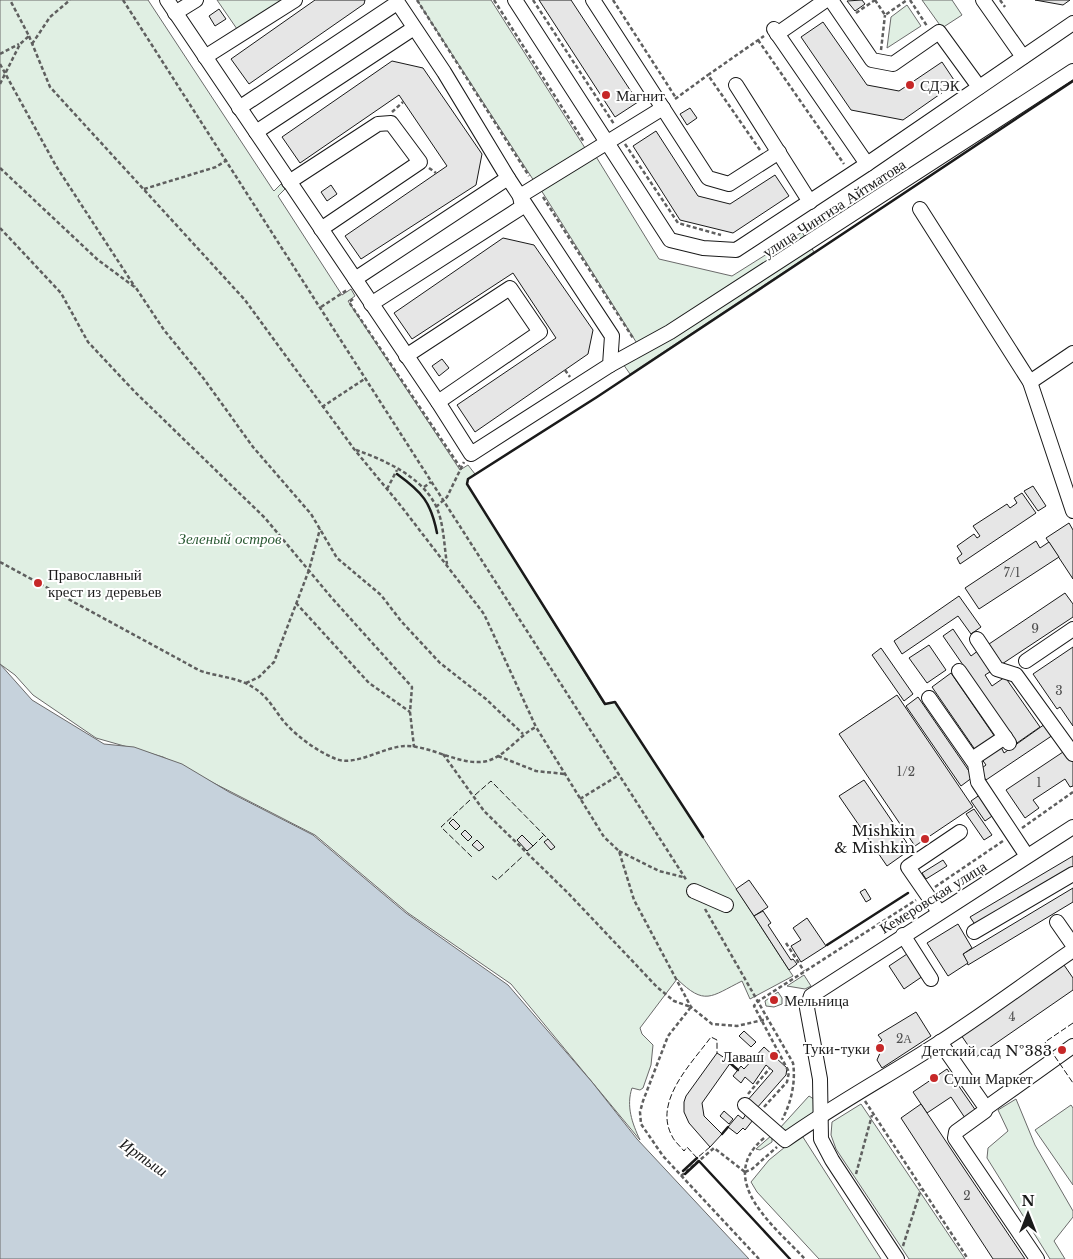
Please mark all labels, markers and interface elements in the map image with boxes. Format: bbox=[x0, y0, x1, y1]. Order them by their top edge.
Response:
place label: СДЭК bbox=[920, 76, 961, 95]
marker: СДЭК bbox=[904, 79, 916, 91]
place label: Магнит bbox=[616, 86, 665, 105]
marker: Магнит bbox=[600, 89, 612, 101]
street label: улица Чингиза Айтматова bbox=[759, 154, 909, 261]
park label: Зеленый остров bbox=[178, 529, 282, 548]
place label: Православный крест из деревьев bbox=[48, 565, 162, 601]
house number: 7/1 bbox=[1004, 565, 1020, 580]
marker: Православный крест из деревьев bbox=[32, 577, 44, 589]
house number: 9 bbox=[1031, 621, 1039, 636]
house number: 3 bbox=[1055, 683, 1063, 698]
house number: 1/2 bbox=[897, 764, 915, 779]
house number: 1 bbox=[1036, 775, 1042, 790]
place label: Mishkin & Mishkin bbox=[834, 821, 915, 857]
marker: Mishkin & Mishkin bbox=[919, 833, 931, 845]
street label: Кемеровская улица bbox=[876, 856, 990, 938]
place label: Мельница bbox=[784, 991, 849, 1010]
marker: Мельница bbox=[768, 994, 780, 1006]
house number: 4 bbox=[1008, 1009, 1016, 1024]
house number: 2А bbox=[896, 1031, 912, 1046]
place label: Туки-туки bbox=[803, 1039, 870, 1058]
place label: Детский сад №383 bbox=[922, 1041, 1052, 1060]
marker: Туки-туки bbox=[874, 1042, 886, 1054]
marker: Детский сад №383 bbox=[1056, 1044, 1068, 1056]
place label: Лаваш bbox=[722, 1047, 764, 1066]
marker: Лаваш bbox=[768, 1050, 780, 1062]
place label: Суши Маркет bbox=[944, 1069, 1033, 1088]
marker: Суши Маркет bbox=[928, 1072, 940, 1084]
water label: Иртыш bbox=[115, 1133, 172, 1181]
house number: 2 bbox=[963, 1188, 971, 1203]
north arrow bbox=[1003, 1189, 1053, 1239]
text: N bbox=[1021, 1192, 1035, 1210]

